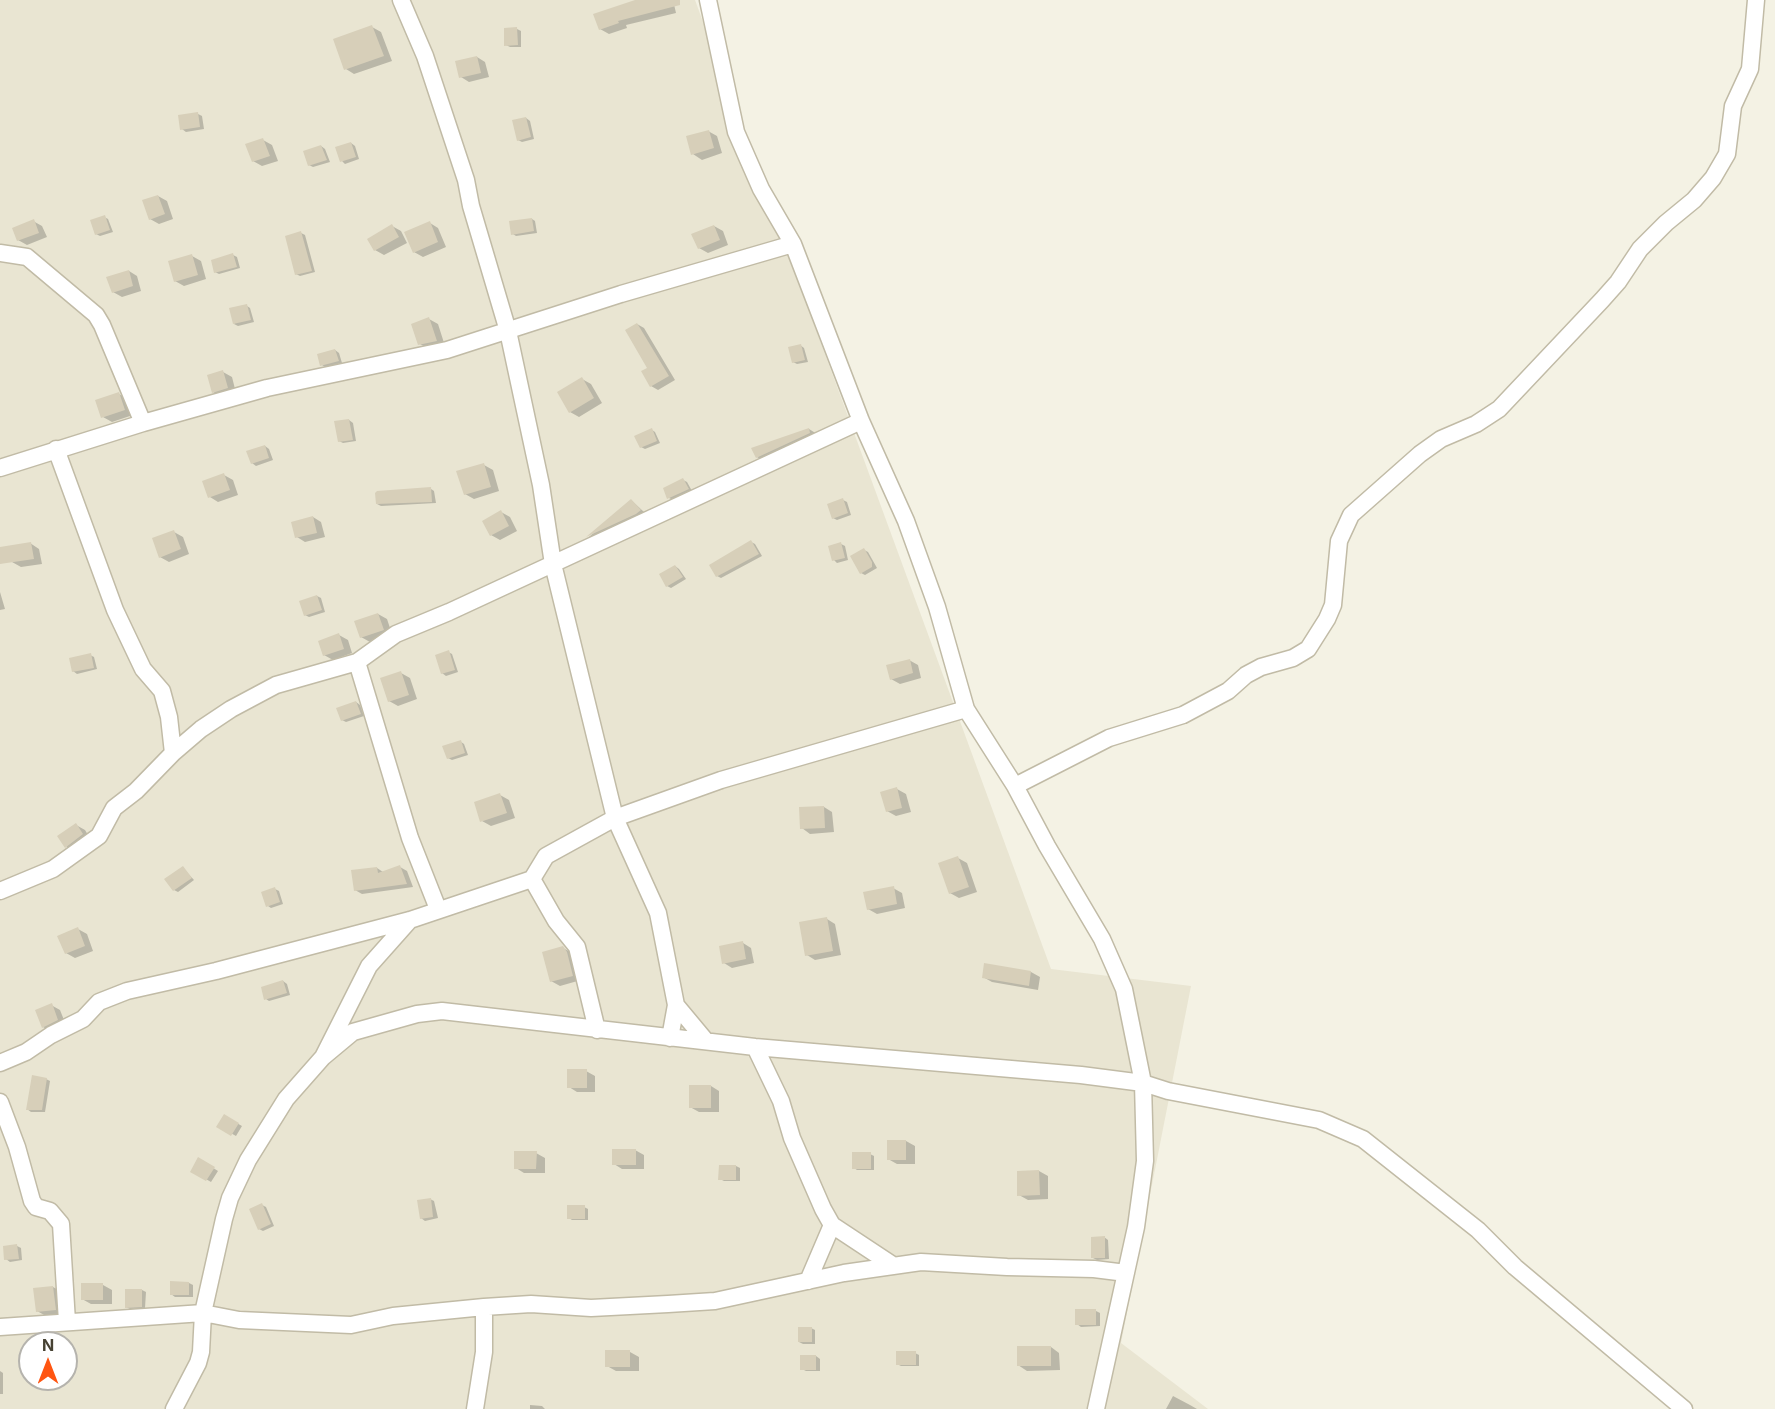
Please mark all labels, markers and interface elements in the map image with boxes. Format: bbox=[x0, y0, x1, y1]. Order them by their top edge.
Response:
north arrow bbox=[18, 1331, 78, 1391]
text: N bbox=[42, 1335, 54, 1355]

